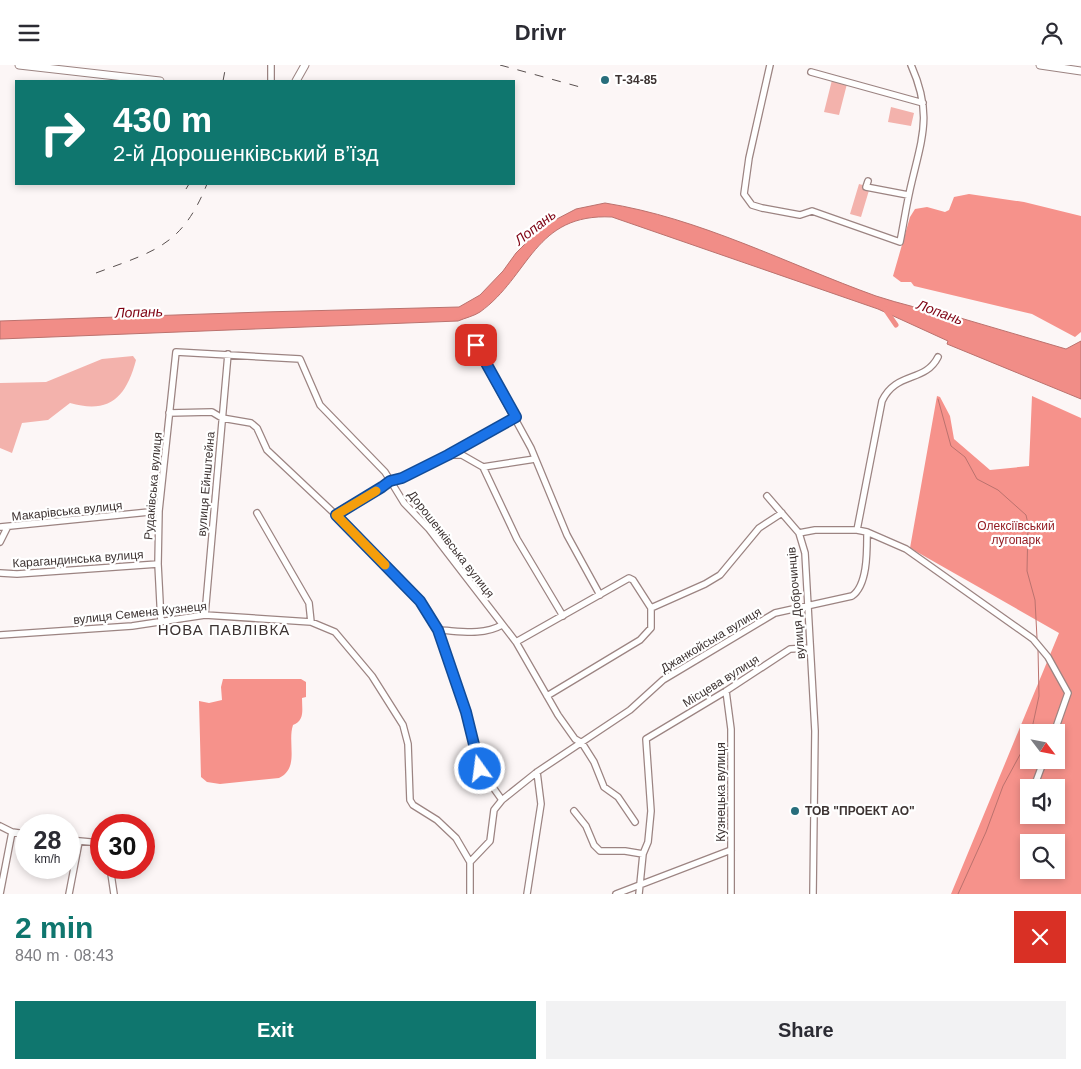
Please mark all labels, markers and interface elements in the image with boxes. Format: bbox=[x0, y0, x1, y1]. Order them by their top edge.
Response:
icon: menu bbox=[15, 19, 43, 47]
icon: person bbox=[1038, 19, 1066, 47]
text: Drivr bbox=[515, 20, 566, 45]
place label: Т-34-85 bbox=[615, 73, 657, 87]
marker: Т-34-85 bbox=[599, 74, 611, 86]
icon: right bbox=[30, 100, 95, 165]
text: 430 m bbox=[113, 100, 212, 139]
text: 2-й Дорошенківський в’їзд bbox=[113, 141, 379, 166]
water label: Лопань bbox=[510, 206, 559, 249]
water label: Лопань bbox=[914, 296, 965, 328]
water label: Лопань bbox=[114, 303, 163, 321]
pin bbox=[455, 324, 497, 366]
icon: arrive bbox=[462, 331, 490, 359]
street label: вулиця Ейнштейна bbox=[194, 431, 218, 537]
street label: Рудаківська вулиця bbox=[141, 432, 165, 540]
street label: Дорошенківська вулиця bbox=[405, 488, 497, 600]
street label: Макарівська вулиця bbox=[11, 498, 123, 524]
park label: Олексіївський лугопарк bbox=[977, 519, 1055, 547]
street label: вулиця Доброчинців bbox=[784, 546, 808, 660]
street label: Карагандинська вулиця bbox=[12, 547, 144, 571]
street label: вулиця Семена Кузнеця bbox=[72, 599, 208, 627]
street label: Джанкойська вулиця bbox=[658, 604, 764, 676]
district label: НОВА ПАВЛІВКА bbox=[158, 621, 290, 638]
street label: Місцева вулиця bbox=[680, 652, 762, 710]
north arrow bbox=[1020, 724, 1065, 769]
map controls bbox=[1020, 724, 1065, 879]
position arrow bbox=[453, 742, 505, 794]
street label: Кузнецька вулиця bbox=[714, 742, 728, 842]
button: sound bbox=[1020, 779, 1065, 824]
place label: ТОВ "ПРОЕКТ АО" bbox=[805, 804, 915, 818]
marker: ТОВ "ПРОЕКТ АО" bbox=[789, 805, 801, 817]
speed limit sign: 30 bbox=[90, 814, 155, 879]
text: 28 bbox=[34, 826, 61, 854]
button: search bbox=[1020, 834, 1065, 879]
text: km/h bbox=[34, 852, 61, 866]
text: 2 min bbox=[15, 911, 93, 944]
button: close bbox=[1014, 911, 1066, 963]
text: 840 m · 08:43 bbox=[15, 947, 114, 964]
button: Exit bbox=[15, 1001, 536, 1059]
button: Share bbox=[546, 1001, 1066, 1059]

